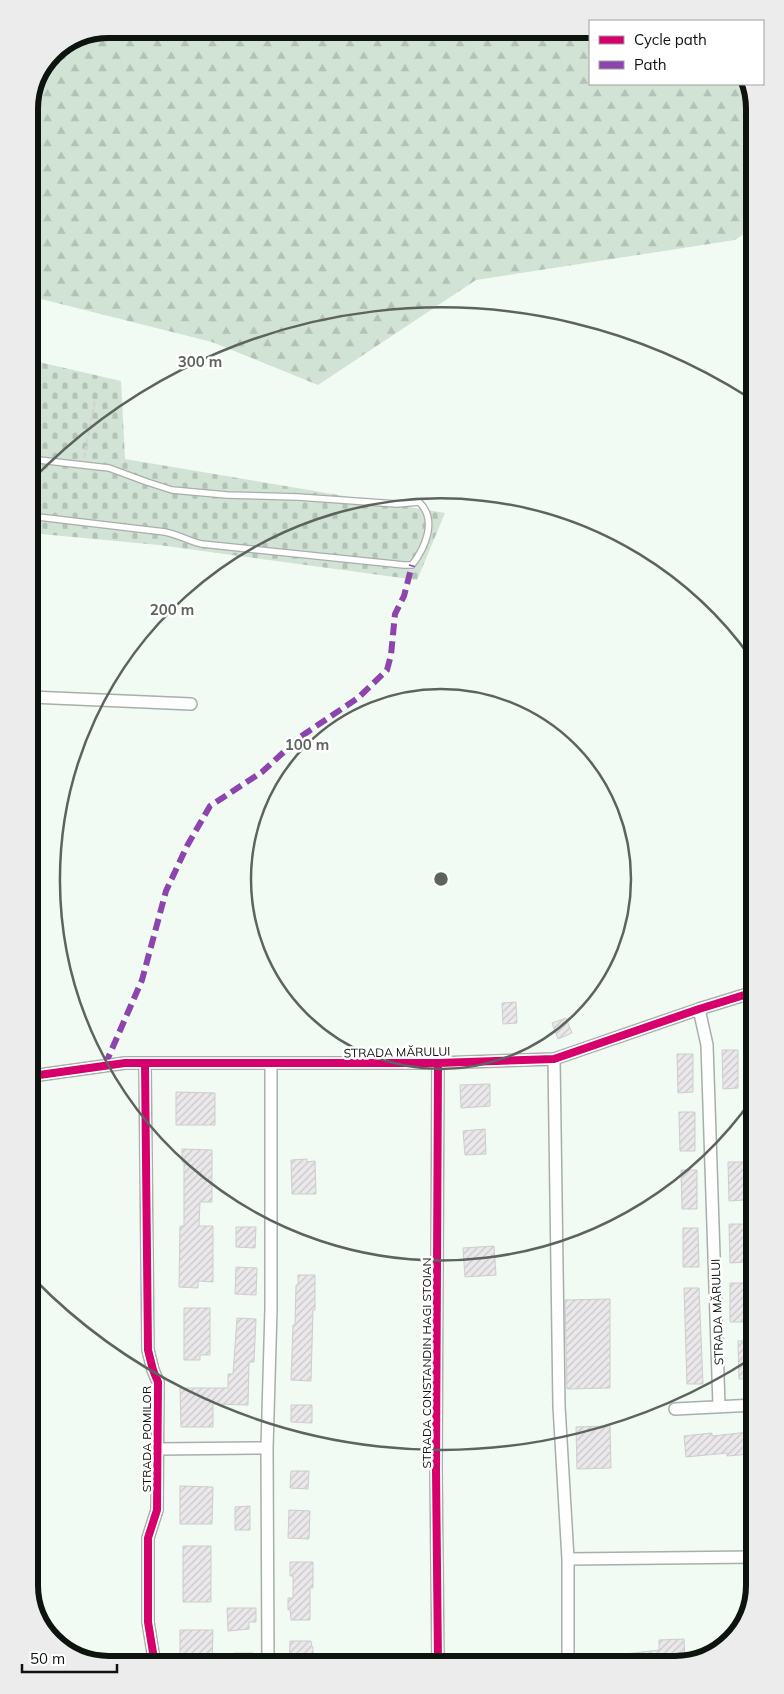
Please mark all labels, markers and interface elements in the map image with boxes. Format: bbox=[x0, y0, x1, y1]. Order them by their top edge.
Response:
legend bbox=[589, 20, 764, 85]
text: Cycle path bbox=[634, 30, 707, 49]
text: Path bbox=[634, 55, 666, 74]
text: 300 m bbox=[178, 352, 222, 371]
text: 200 m bbox=[150, 600, 194, 619]
text: 100 m bbox=[285, 735, 329, 754]
centre of rings bbox=[432, 870, 450, 888]
street label: STRADA MĂRULUI bbox=[344, 1044, 450, 1060]
street label: STRADA CONSTANDIN HAGI STOIAN bbox=[419, 1257, 434, 1469]
street label: STRADA MĂRULUI bbox=[708, 1258, 726, 1366]
street label: STRADA POMILOR bbox=[139, 1386, 154, 1492]
scale bar bbox=[22, 1642, 118, 1674]
text: 50 m bbox=[30, 1649, 65, 1668]

